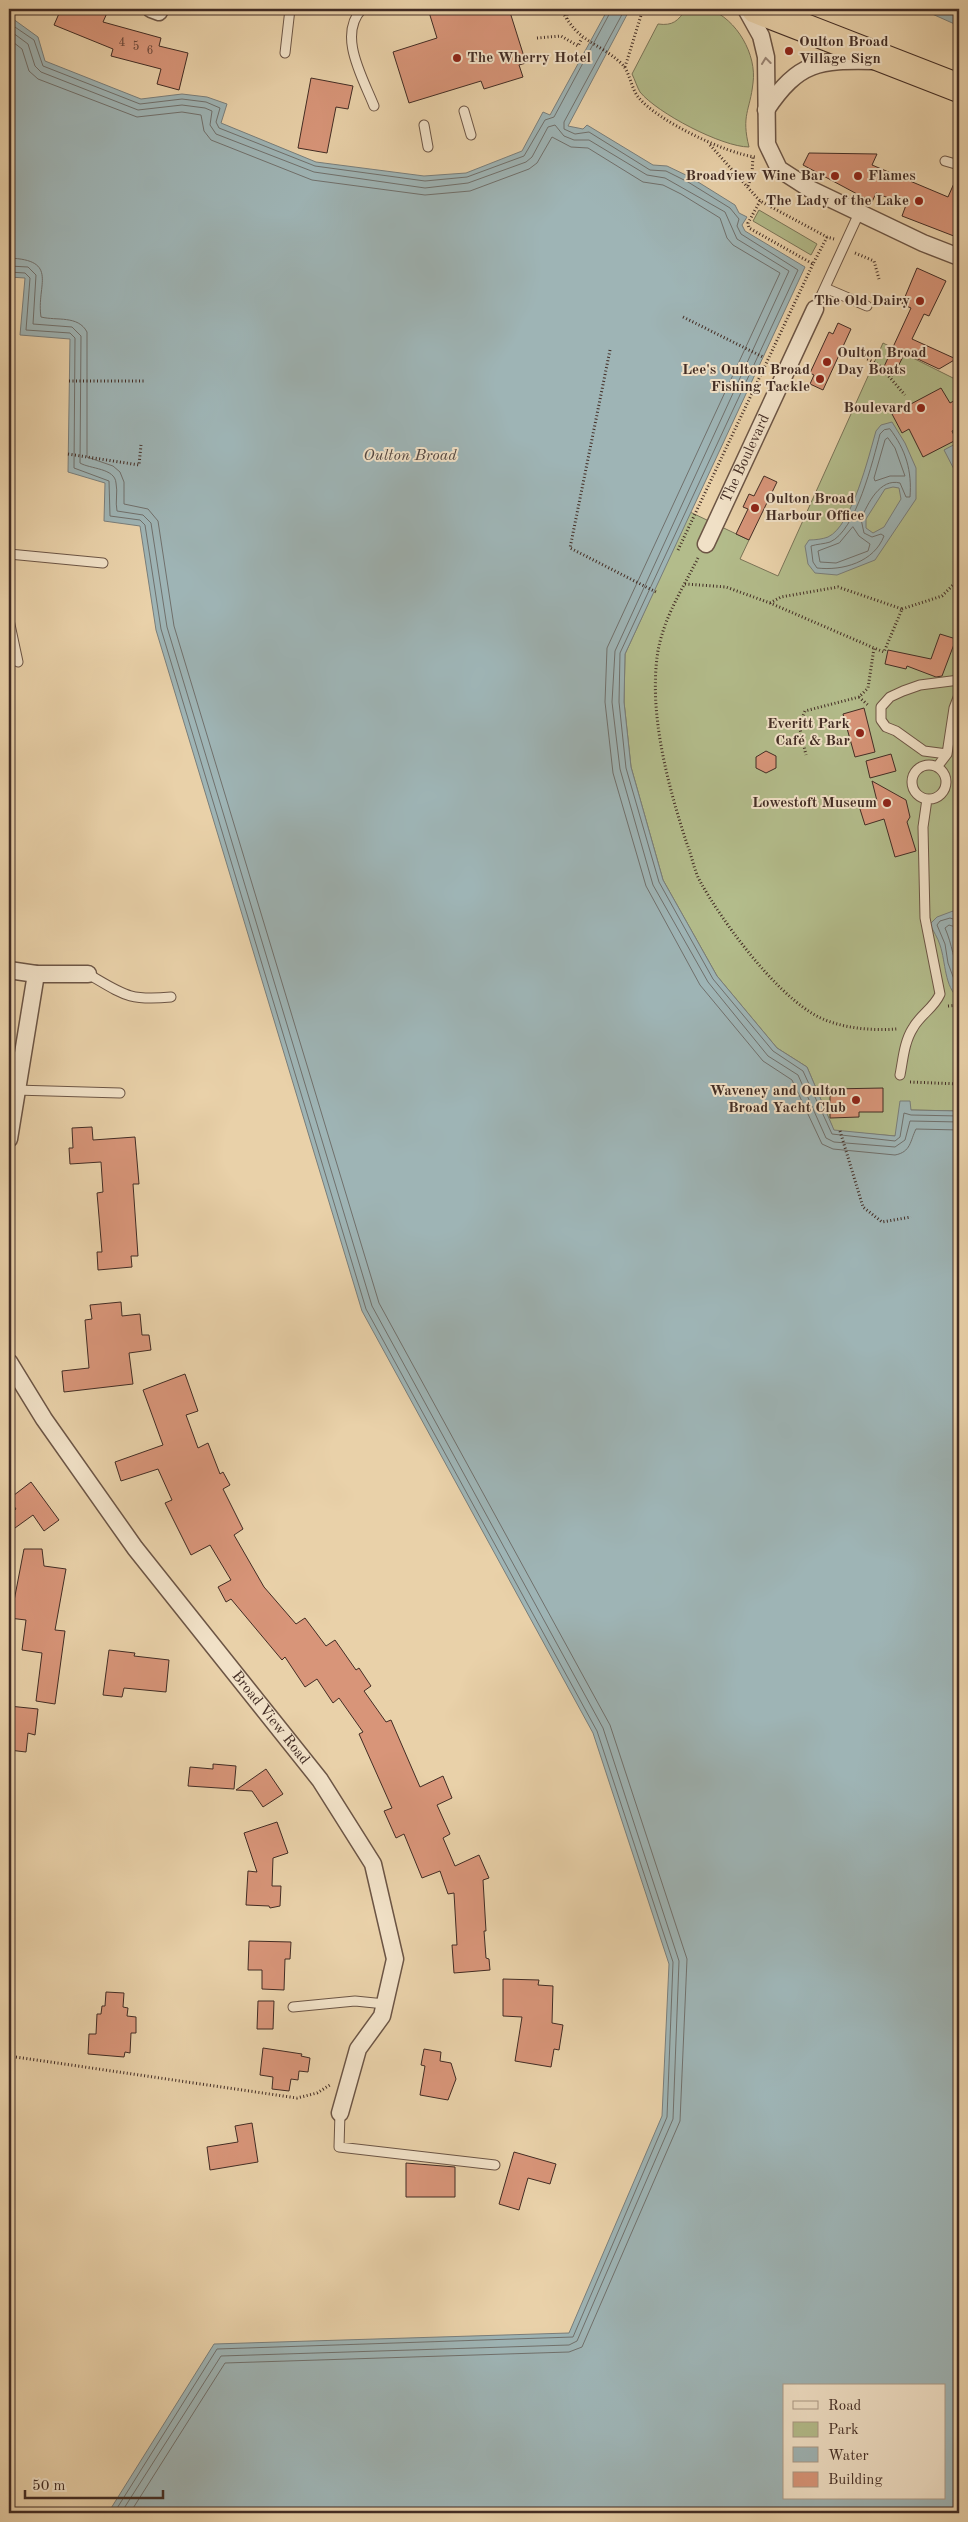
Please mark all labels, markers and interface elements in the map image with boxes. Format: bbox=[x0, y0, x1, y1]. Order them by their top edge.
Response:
place label: Oulton Broad Village Sign bbox=[799, 35, 889, 67]
house number: 4 bbox=[119, 37, 126, 49]
house number: 5 bbox=[133, 40, 140, 53]
house number: 6 bbox=[147, 45, 154, 57]
marker: Oulton Broad Village Sign bbox=[783, 45, 795, 57]
place label: The Wherry Hotel bbox=[467, 51, 592, 66]
marker: The Wherry Hotel bbox=[451, 52, 463, 64]
one-way arrow bbox=[761, 57, 772, 65]
place label: Broadview Wine Bar bbox=[685, 169, 825, 184]
place label: Flames bbox=[868, 169, 916, 184]
marker: Broadview Wine Bar bbox=[829, 170, 841, 182]
marker: Flames bbox=[852, 170, 864, 182]
place label: The Lady of the Lake bbox=[765, 194, 909, 209]
marker: The Lady of the Lake bbox=[913, 195, 925, 207]
place label: The Old Dairy bbox=[814, 294, 910, 309]
marker: The Old Dairy bbox=[914, 295, 926, 307]
place label: Oulton Broad Day Boats bbox=[837, 346, 927, 378]
marker: Oulton Broad Day Boats bbox=[821, 356, 833, 368]
place label: Lee's Oulton Broad Fishing Tackle bbox=[682, 363, 810, 395]
marker: Lee's Oulton Broad Fishing Tackle bbox=[814, 373, 826, 385]
place label: Boulevard bbox=[843, 401, 911, 416]
marker: Boulevard bbox=[915, 402, 927, 414]
street label: The Boulevard bbox=[719, 412, 773, 505]
water label: Oulton Broad bbox=[363, 448, 457, 464]
place label: Oulton Broad Harbour Office bbox=[765, 492, 864, 524]
marker: Oulton Broad Harbour Office bbox=[749, 502, 761, 514]
place label: Everitt Park Café & Bar bbox=[767, 717, 851, 749]
marker: Everitt Park Café & Bar bbox=[854, 727, 866, 739]
place label: Lowestoft Museum bbox=[752, 796, 877, 811]
marker: Lowestoft Museum bbox=[881, 797, 893, 809]
place label: Waveney and Oulton Broad Yacht Club bbox=[710, 1084, 846, 1116]
marker: Waveney and Oulton Broad Yacht Club bbox=[850, 1094, 862, 1106]
street label: Broad View Road bbox=[229, 1668, 312, 1767]
legend bbox=[783, 2384, 946, 2500]
text: Road bbox=[828, 2399, 862, 2414]
text: Park bbox=[828, 2423, 859, 2438]
text: Water bbox=[828, 2449, 869, 2464]
scale bar bbox=[25, 2467, 162, 2499]
text: Building bbox=[828, 2473, 883, 2488]
text: 50 m bbox=[32, 2479, 66, 2494]

